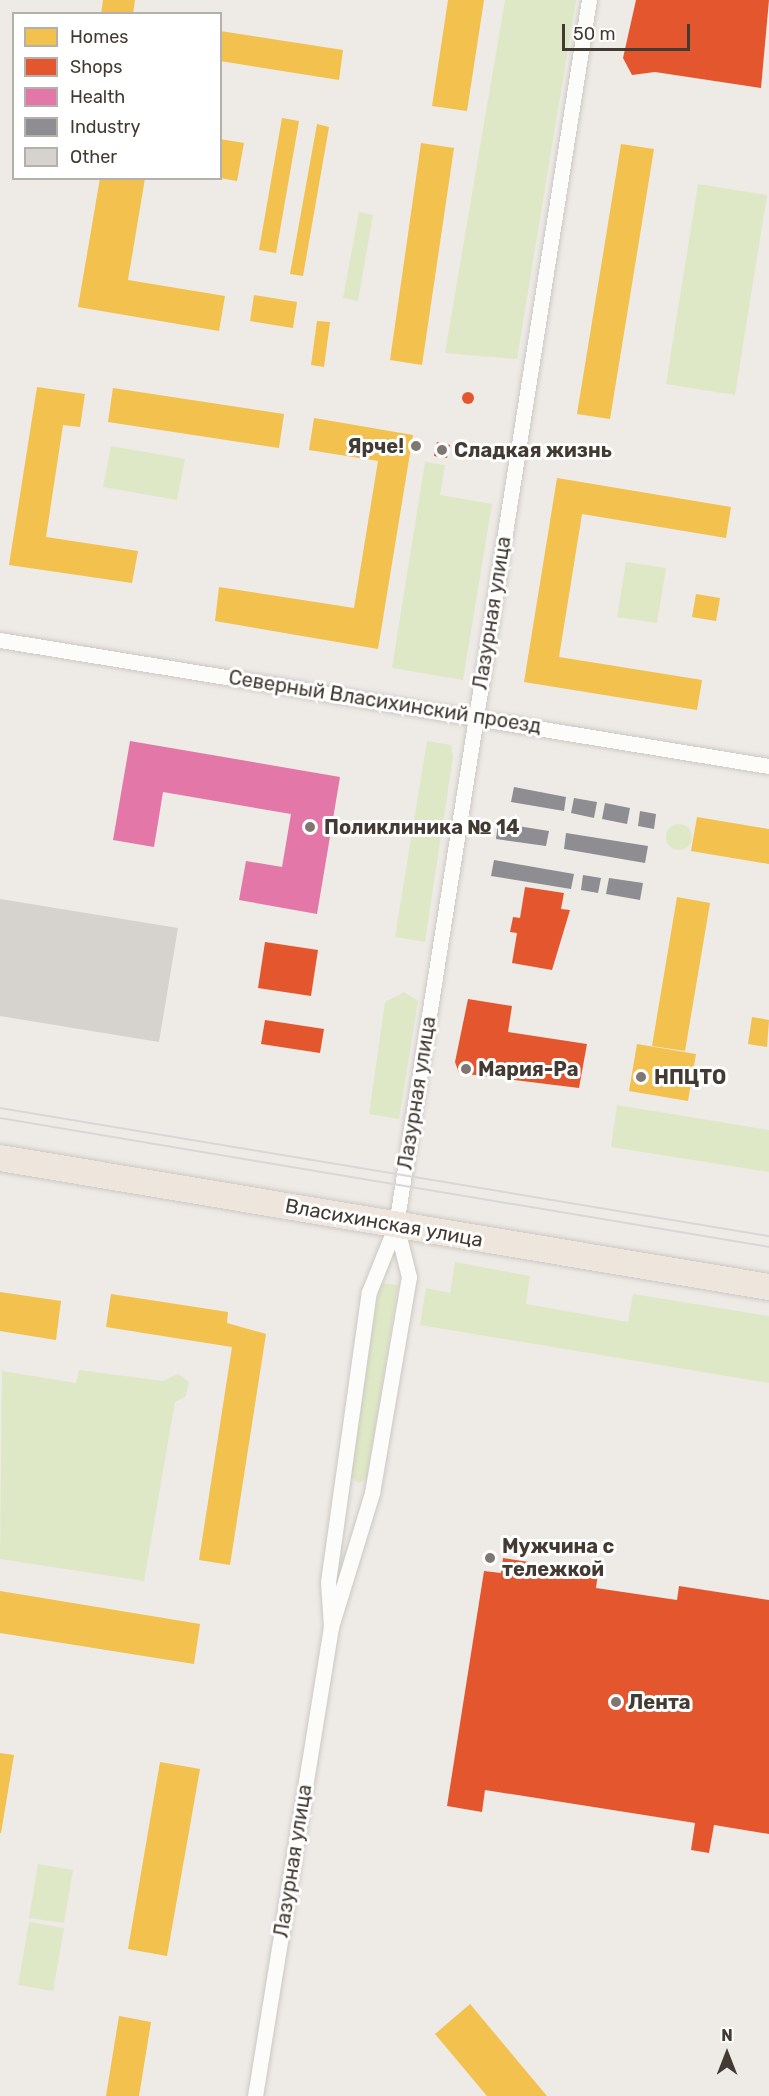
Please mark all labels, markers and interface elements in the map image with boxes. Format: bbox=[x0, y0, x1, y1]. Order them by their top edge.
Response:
legend bbox=[12, 12, 222, 180]
scale bar bbox=[565, 12, 692, 50]
text: 50 m bbox=[573, 23, 616, 45]
text: Homes bbox=[70, 26, 128, 48]
text: Shops bbox=[70, 56, 122, 78]
text: Health bbox=[70, 86, 125, 108]
text: Industry bbox=[70, 116, 140, 138]
text: Other bbox=[70, 146, 117, 168]
place label: Ярче! bbox=[348, 434, 404, 458]
place label: Сладкая жизнь bbox=[454, 438, 612, 462]
marker: Ярче! bbox=[409, 439, 423, 453]
marker: Сладкая жизнь bbox=[435, 443, 449, 457]
street label: Лазурная улица bbox=[468, 535, 516, 691]
street label: Северный Власихинский проезд bbox=[227, 665, 543, 739]
place label: Поликлиника № 14 bbox=[324, 815, 520, 839]
marker: Поликлиника № 14 bbox=[301, 818, 319, 836]
street label: Лазурная улица bbox=[393, 1015, 441, 1171]
place label: Мария-Ра bbox=[478, 1057, 579, 1081]
marker: Мария-Ра bbox=[459, 1062, 473, 1076]
place label: НПЦТО bbox=[654, 1065, 726, 1089]
marker: НПЦТО bbox=[632, 1068, 650, 1086]
street label: Власихинская улица bbox=[283, 1194, 485, 1252]
place label: Мужчина с тележкой bbox=[502, 1534, 614, 1581]
marker: Мужчина с тележкой bbox=[483, 1551, 497, 1565]
place label: Лента bbox=[628, 1690, 691, 1714]
marker: Лента bbox=[609, 1695, 623, 1709]
street label: Лазурная улица bbox=[269, 1783, 317, 1939]
north arrow bbox=[697, 2024, 757, 2084]
text: N bbox=[721, 2026, 733, 2045]

